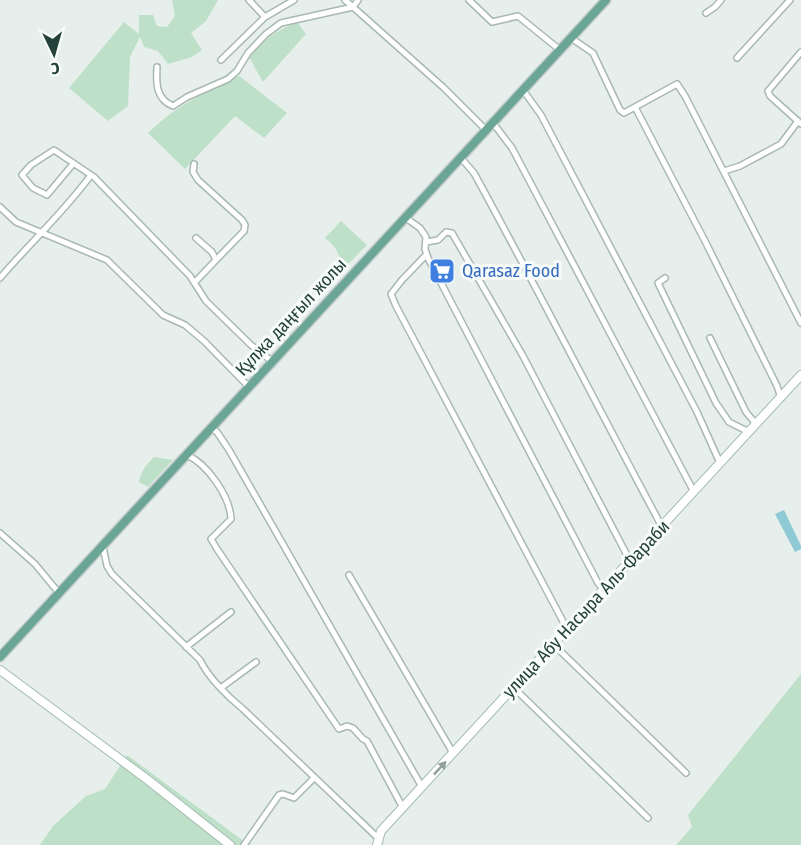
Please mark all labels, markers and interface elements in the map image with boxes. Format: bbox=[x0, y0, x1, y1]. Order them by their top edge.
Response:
north arrow bbox=[24, 24, 84, 84]
text: С bbox=[50, 59, 60, 78]
street label: Құлжа даңғыл жолы bbox=[231, 254, 351, 380]
supermarket icon: Qarasaz Food bbox=[427, 256, 457, 286]
place label: Qarasaz Food bbox=[462, 260, 560, 282]
street label: улица Абу Насыра Аль-Фараби bbox=[498, 516, 674, 702]
one-way arrow bbox=[432, 761, 446, 775]

